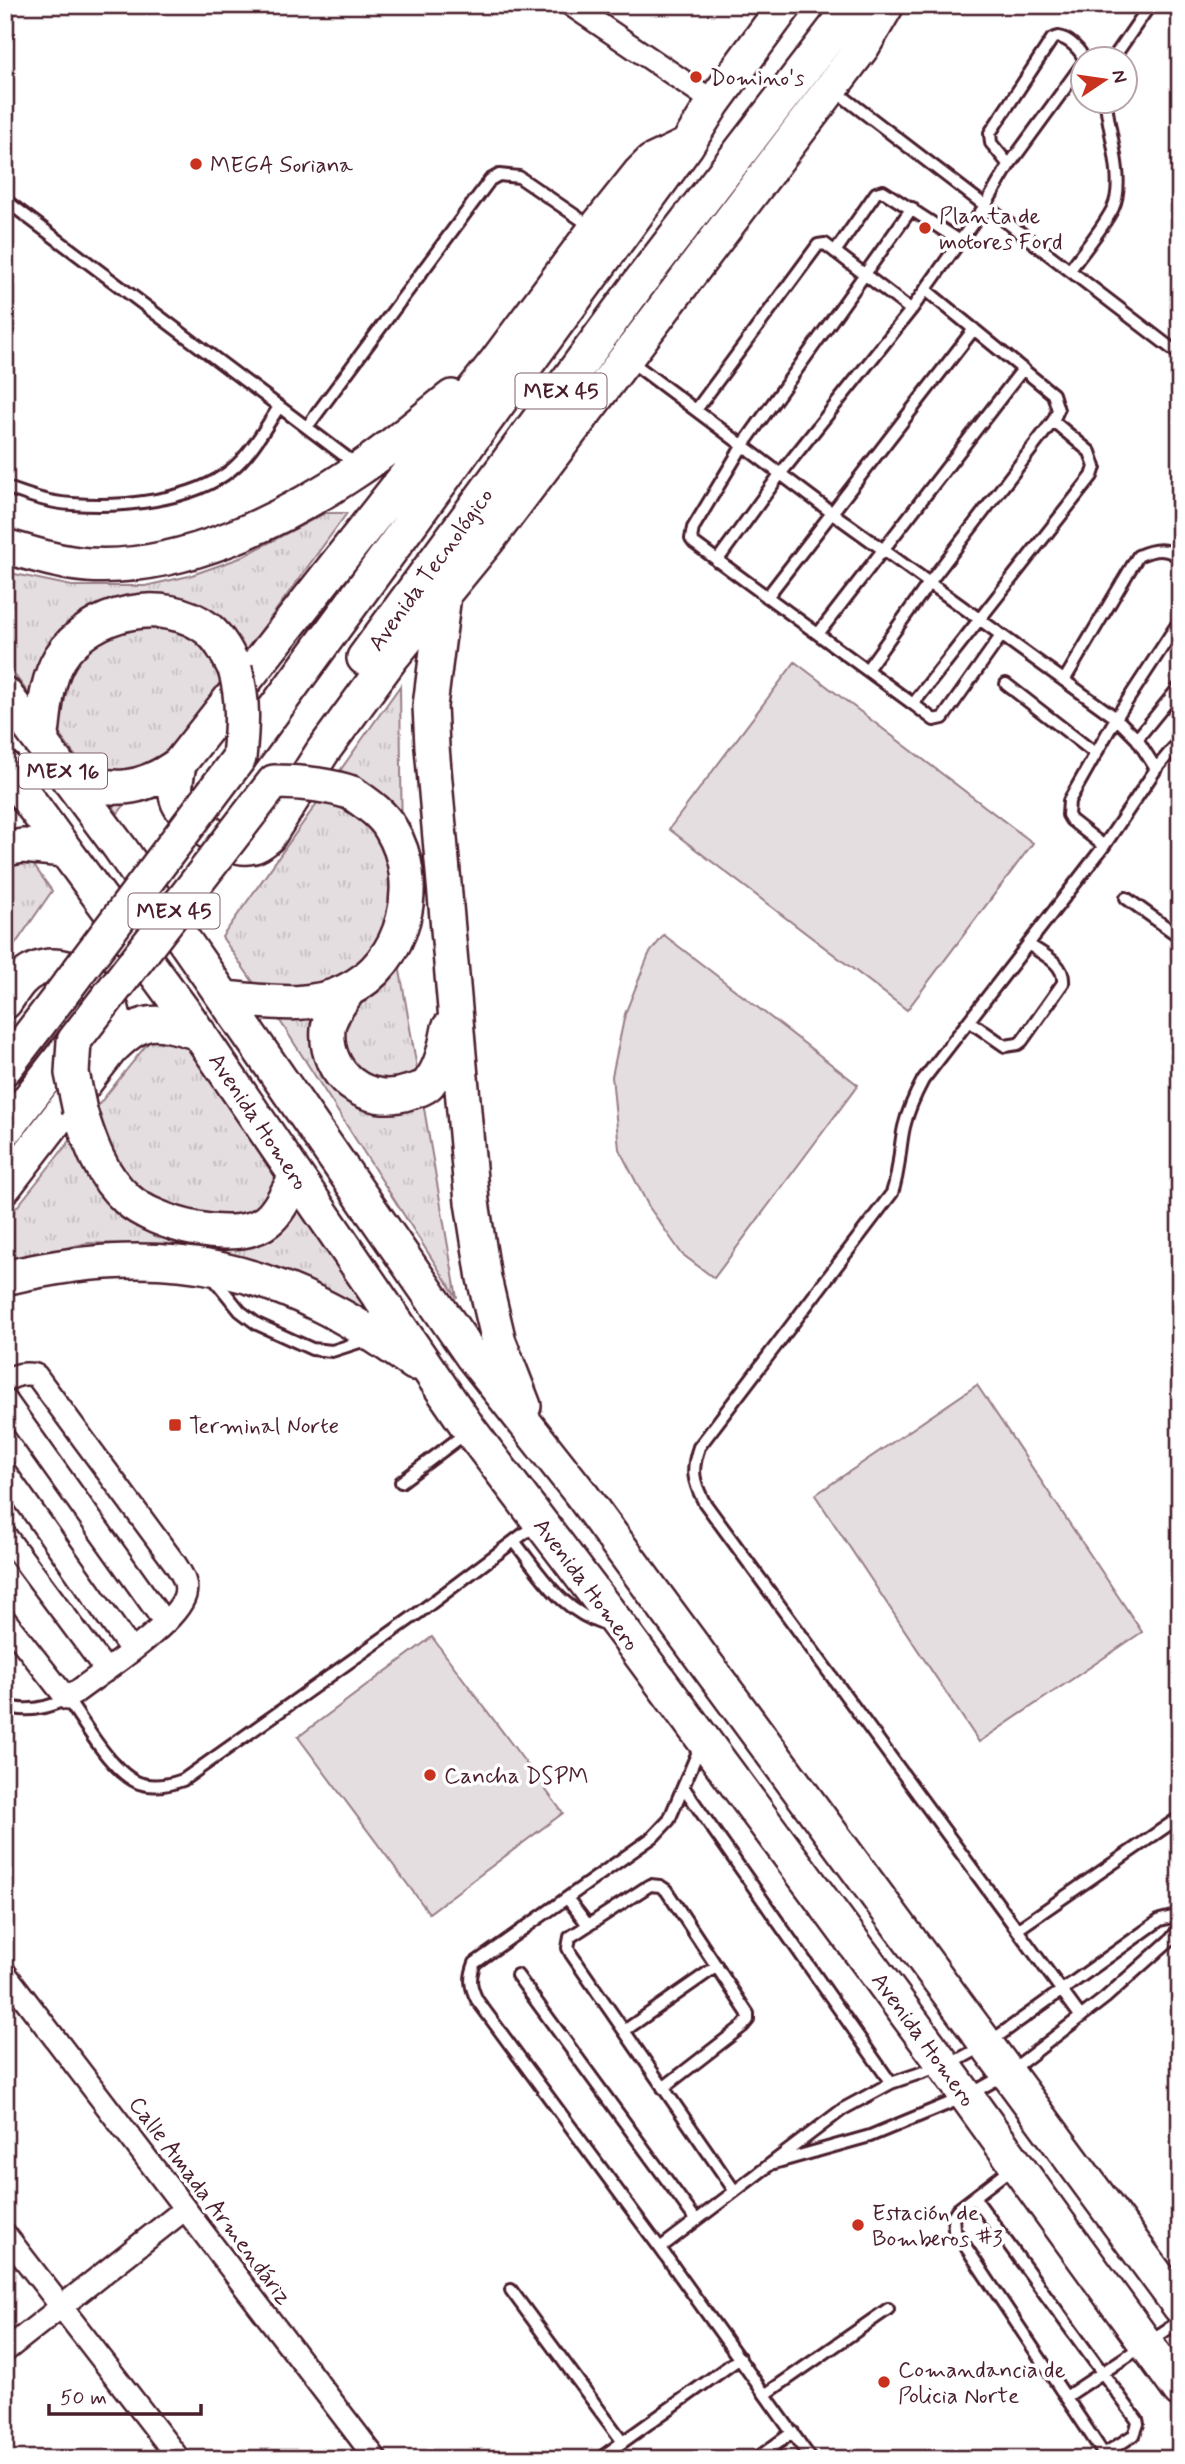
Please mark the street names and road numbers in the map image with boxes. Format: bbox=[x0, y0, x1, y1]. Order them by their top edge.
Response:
road number: MEX 45 bbox=[516, 374, 606, 408]
street label: Avenida Tecnológico bbox=[362, 483, 501, 658]
road number: MEX 16 bbox=[19, 754, 107, 788]
road number: MEX 45 bbox=[128, 894, 220, 928]
street label: Avenida Homero bbox=[200, 1048, 314, 1196]
street label: Avenida Homero bbox=[526, 1513, 645, 1658]
street label: Avenida Homero bbox=[864, 1967, 981, 2113]
street label: Calle Amada Armendáriz bbox=[121, 2091, 298, 2312]

